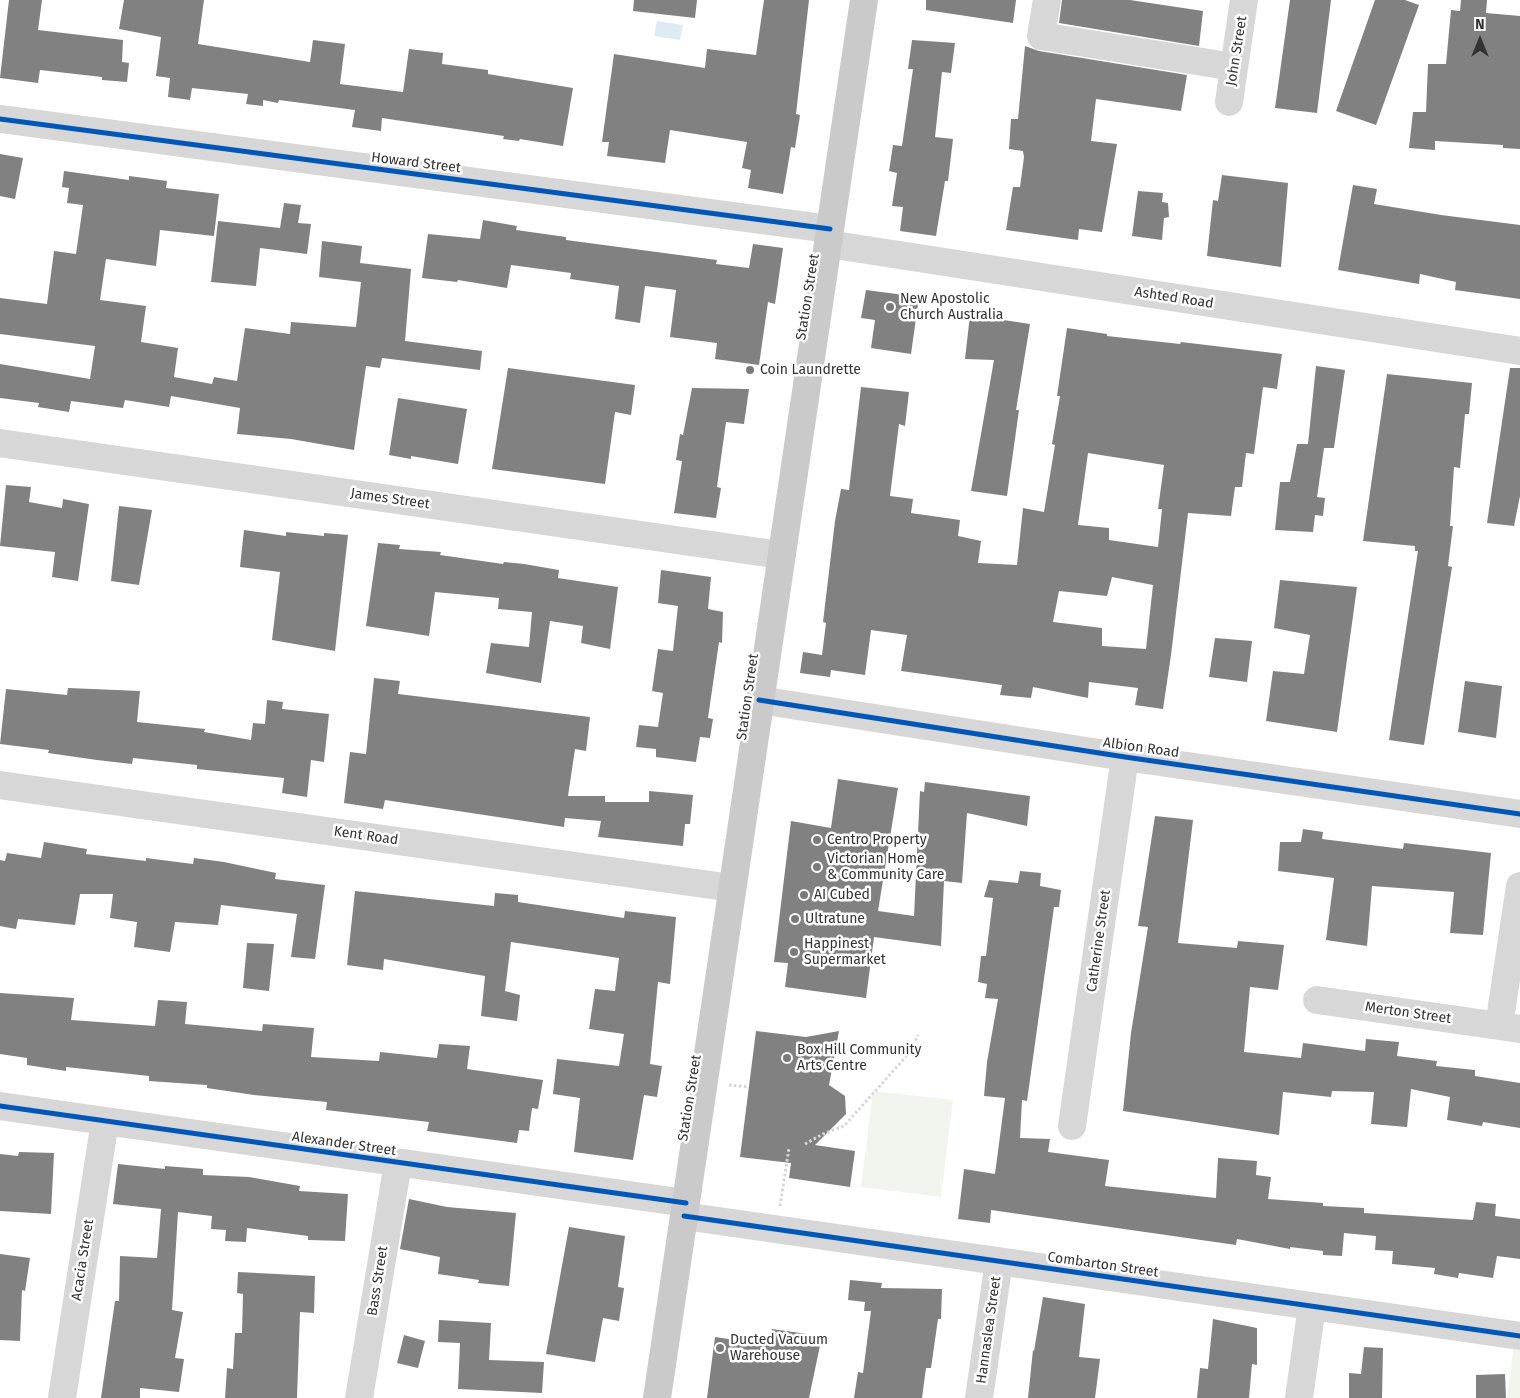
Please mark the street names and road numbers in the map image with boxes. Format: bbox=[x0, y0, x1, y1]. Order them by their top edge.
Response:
street label: John Street bbox=[1223, 15, 1251, 87]
street label: Howard Street bbox=[370, 149, 462, 177]
street label: Station Street bbox=[793, 253, 823, 341]
street label: Ashted Road bbox=[1133, 283, 1215, 313]
street label: James Street bbox=[349, 485, 431, 513]
street label: Station Street bbox=[734, 653, 762, 741]
street label: Albion Road bbox=[1102, 734, 1180, 762]
street label: Kent Road bbox=[333, 823, 399, 849]
street label: Catherine Street bbox=[1084, 889, 1114, 993]
street label: Merton Street bbox=[1364, 999, 1452, 1027]
street label: Station Street bbox=[675, 1054, 705, 1142]
street label: Alexander Street bbox=[291, 1128, 397, 1160]
street label: Acacia Street bbox=[68, 1218, 98, 1302]
street label: Bass Street bbox=[364, 1245, 392, 1317]
street label: Combarton Street bbox=[1046, 1249, 1160, 1281]
street label: Hannaslea Street bbox=[973, 1275, 1005, 1385]

